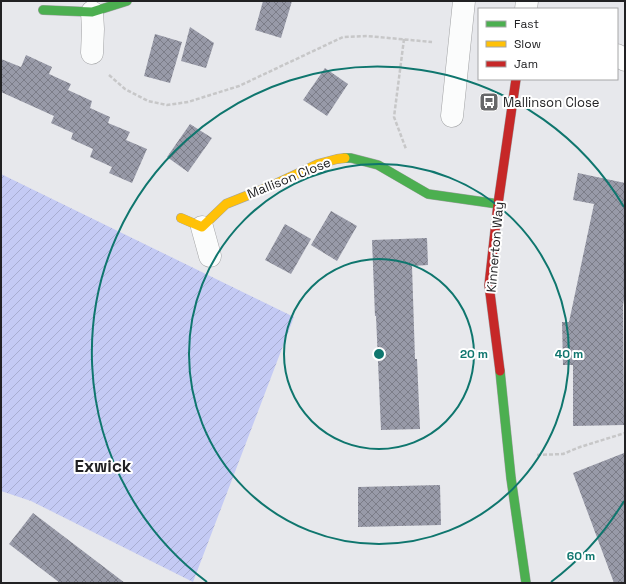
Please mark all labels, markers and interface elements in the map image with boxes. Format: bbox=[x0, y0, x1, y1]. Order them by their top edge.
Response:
legend bbox=[478, 8, 618, 80]
text: Fast bbox=[514, 16, 539, 32]
text: Slow bbox=[514, 36, 541, 52]
text: Jam bbox=[514, 56, 538, 72]
bus stop icon: Mallinson Close bbox=[478, 91, 500, 113]
place label: Mallinson Close bbox=[503, 94, 600, 111]
street label: Mallison Close bbox=[245, 154, 333, 202]
street label: Kinnerton Way bbox=[483, 201, 507, 293]
text: 20 m bbox=[460, 346, 488, 362]
text: 40 m bbox=[555, 346, 583, 362]
centre of rings bbox=[372, 347, 386, 361]
district label: Exwick bbox=[75, 455, 132, 477]
text: 60 m bbox=[567, 548, 595, 564]

